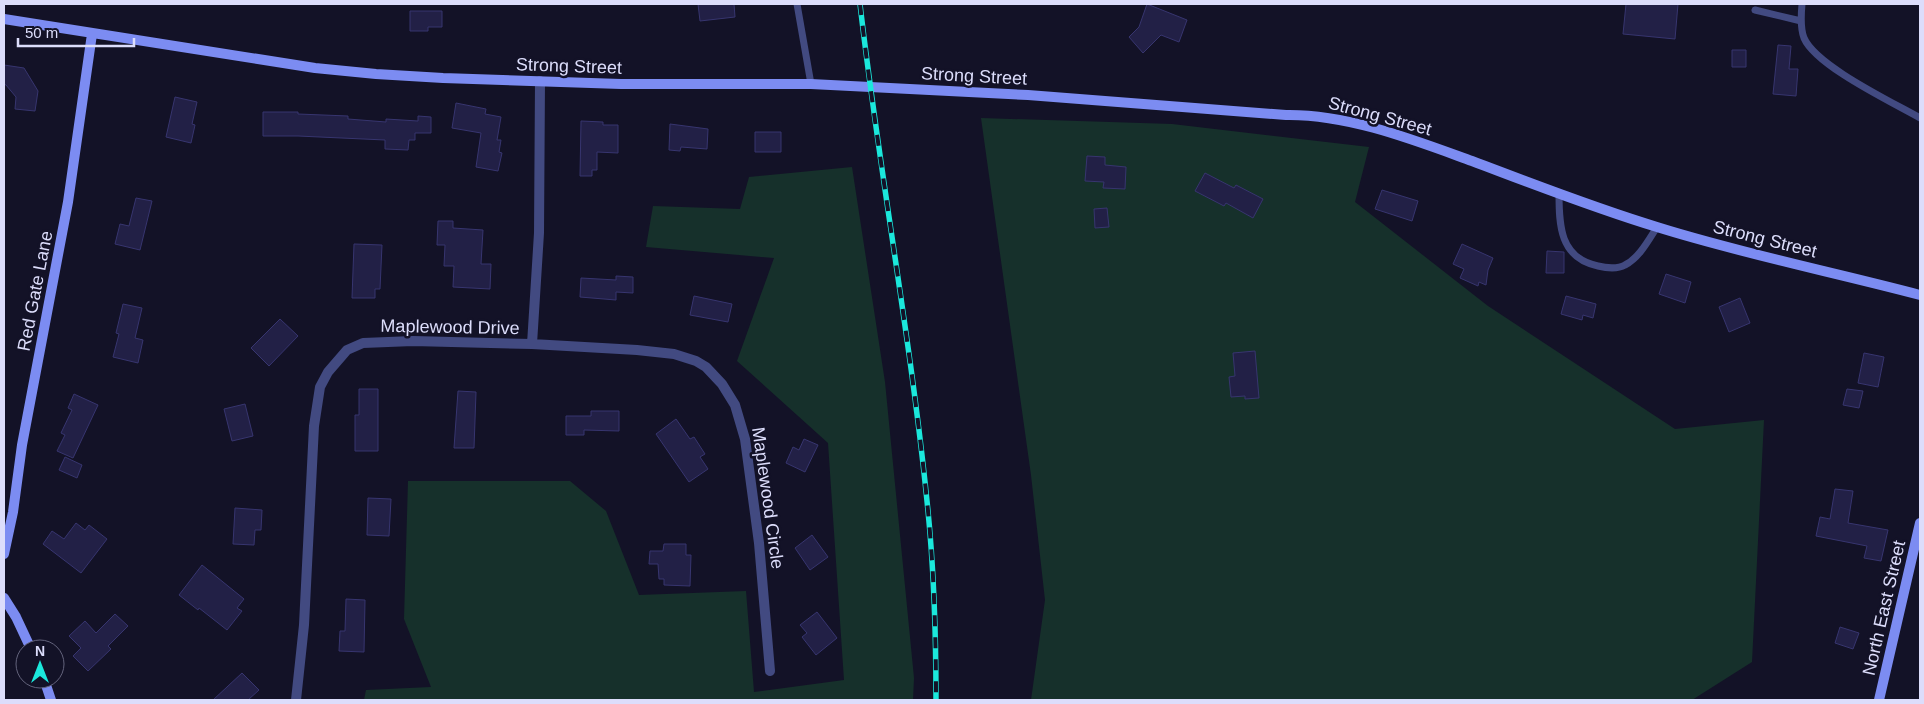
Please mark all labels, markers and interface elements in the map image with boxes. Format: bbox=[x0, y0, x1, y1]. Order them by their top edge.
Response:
scale bar bbox=[18, 15, 134, 47]
text: 50 m bbox=[25, 24, 58, 41]
street label: Strong Street bbox=[516, 54, 622, 78]
street label: Strong Street bbox=[921, 63, 1027, 89]
street label: Strong Street bbox=[1326, 93, 1434, 139]
street label: Strong Street bbox=[1711, 216, 1819, 262]
street label: Red Gate Lane bbox=[14, 229, 56, 353]
street label: Maplewood Drive bbox=[380, 316, 520, 338]
street label: Maplewood Circle bbox=[748, 426, 788, 570]
street label: North East Street bbox=[1859, 538, 1909, 678]
north arrow bbox=[15, 639, 65, 689]
text: N bbox=[35, 643, 45, 659]

